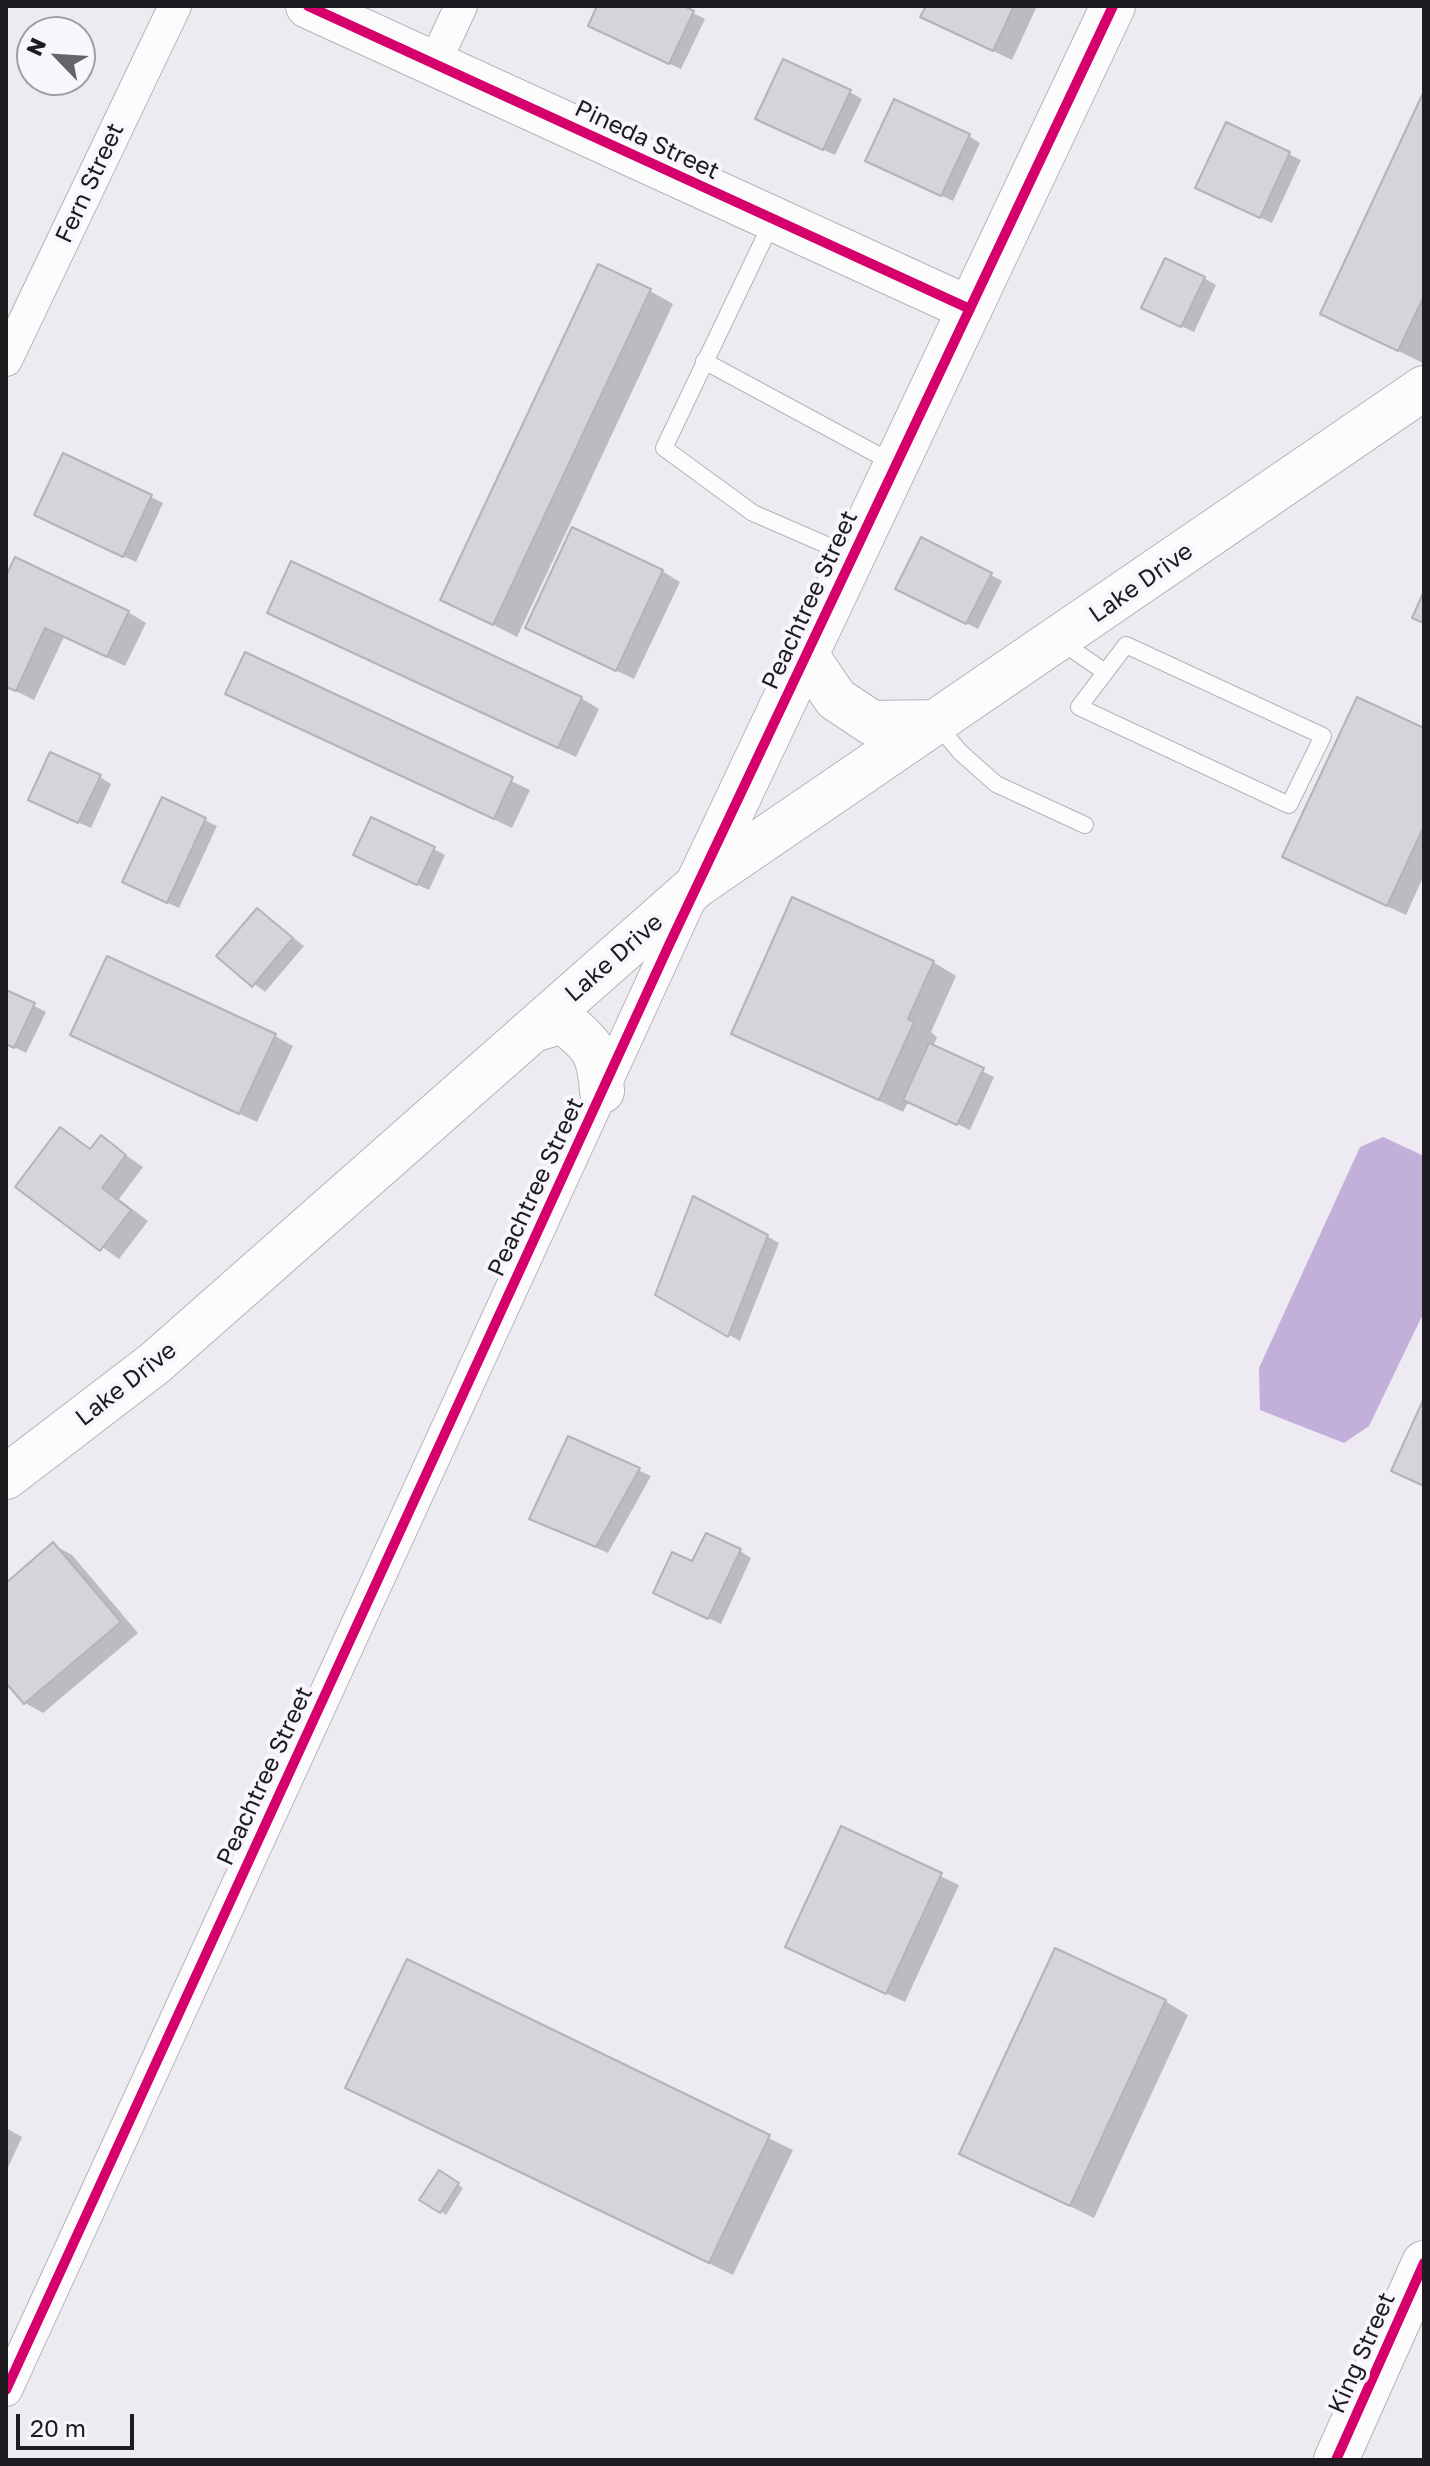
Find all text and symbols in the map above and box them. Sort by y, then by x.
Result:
north arrow [16,16,96,96]
text: N [20,33,51,60]
street label: Pineda Street [570,94,724,186]
street label: Fern Street [50,118,130,248]
street label: Peachtree Street [756,506,864,694]
street label: Lake Drive [1084,537,1198,629]
street label: Lake Drive [559,908,669,1008]
street label: Peachtree Street [482,1093,590,1281]
street label: Lake Drive [70,1336,182,1432]
street label: Peachtree Street [211,1682,319,1870]
street label: King Street [1322,2288,1402,2418]
scale bar [20,2398,138,2448]
text: 20 m [30,2413,86,2442]

